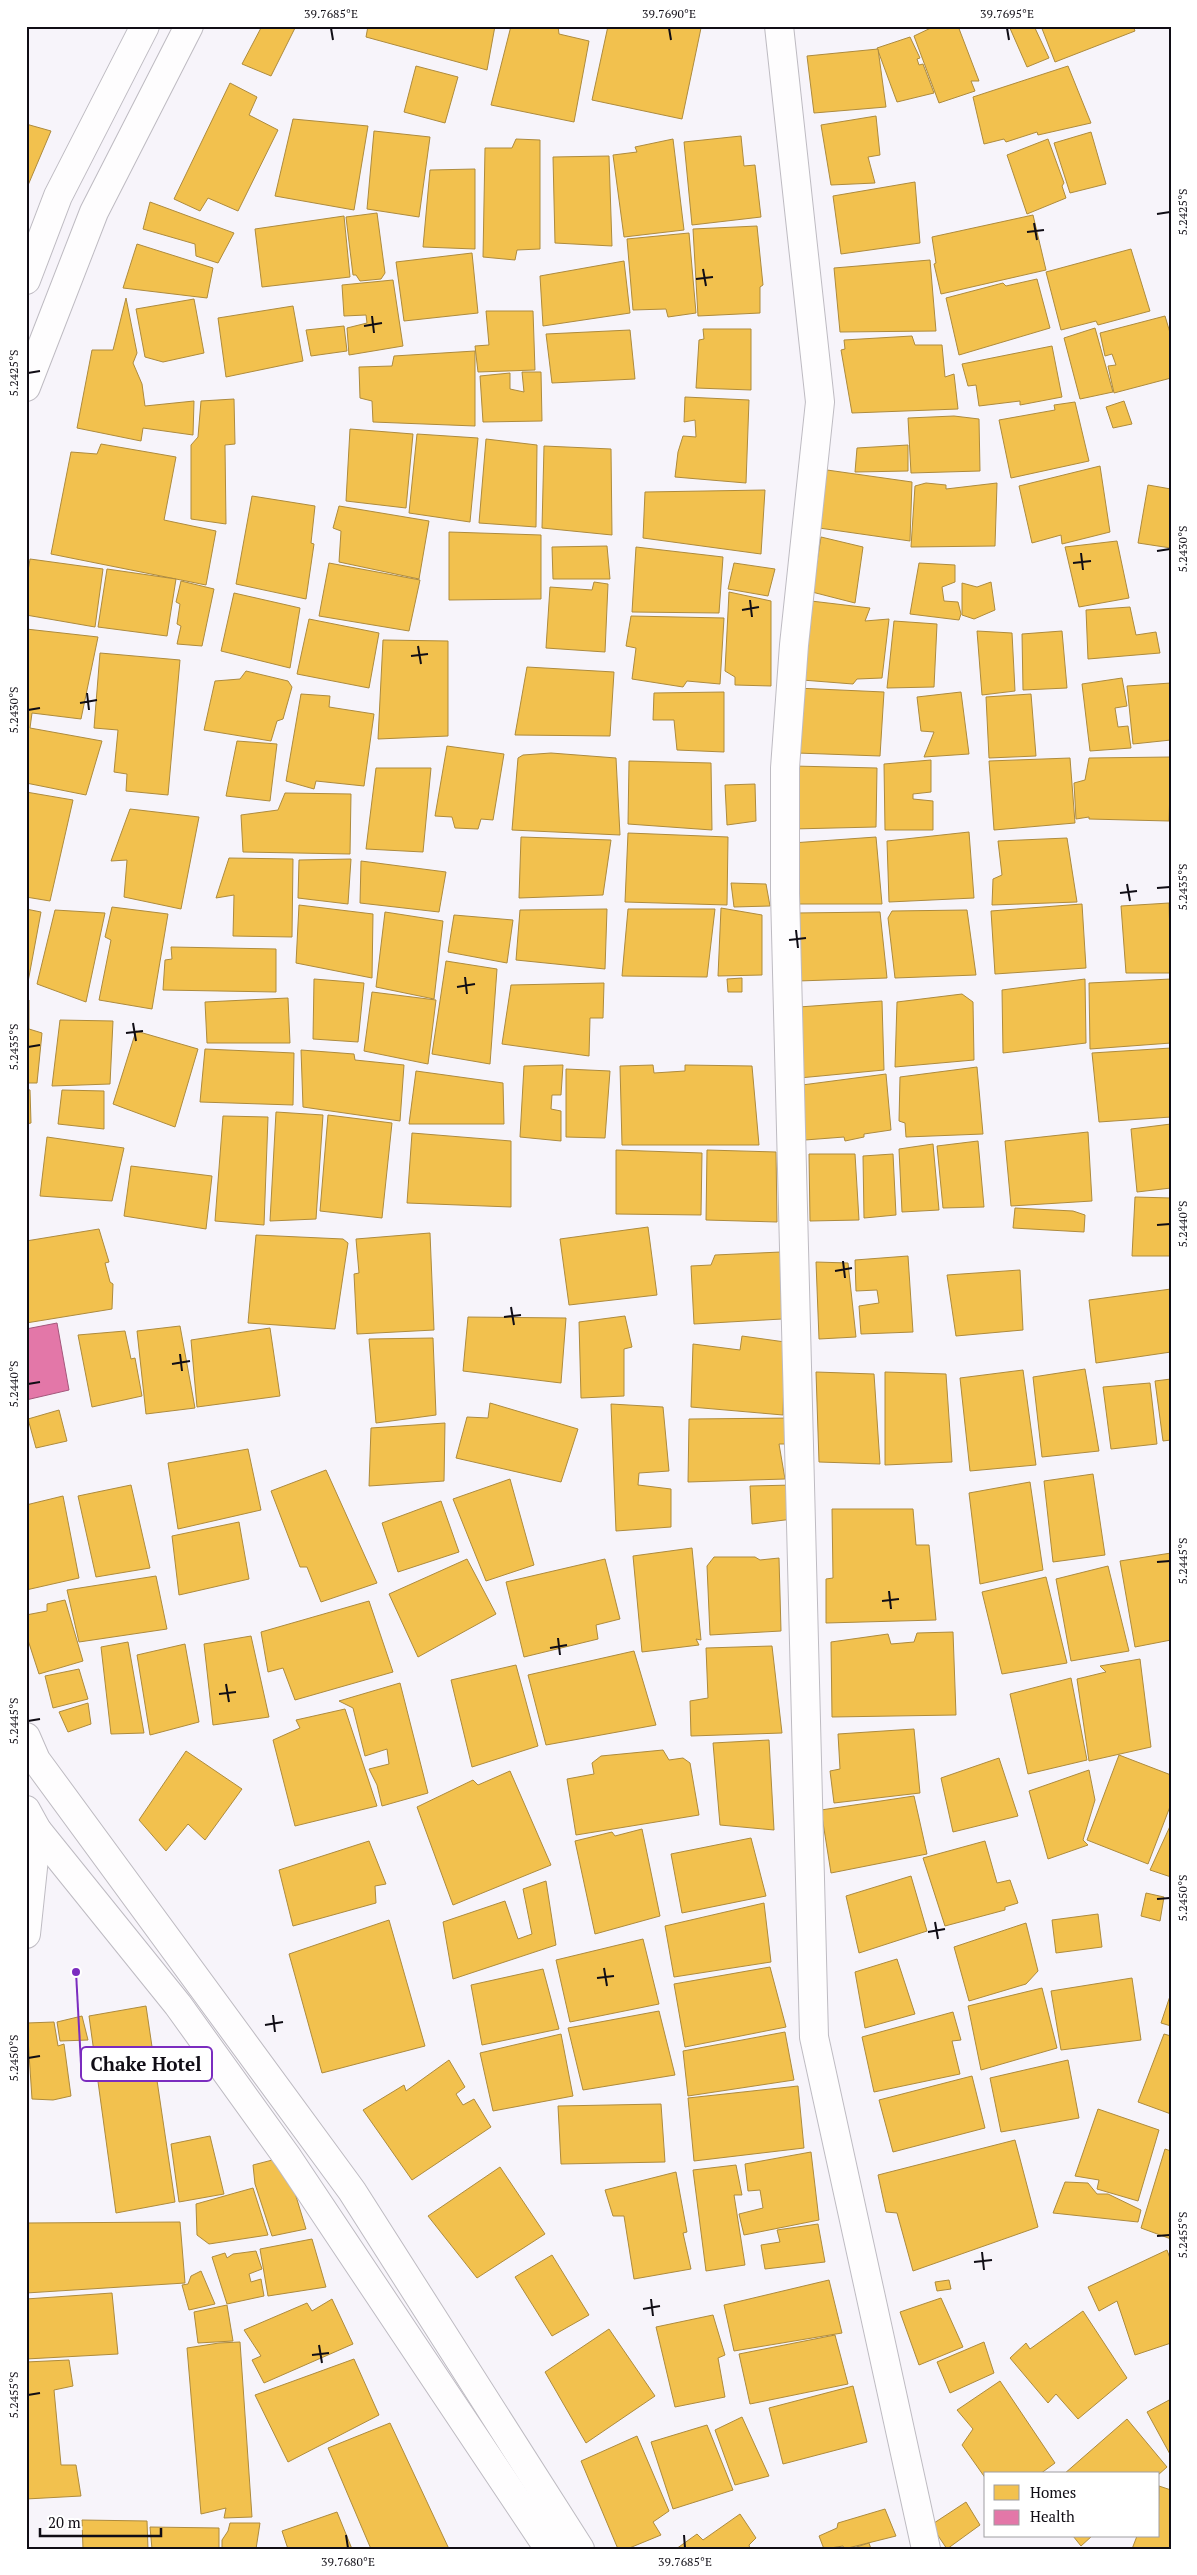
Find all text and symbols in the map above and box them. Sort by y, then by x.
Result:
text: 39.7685°E [304,6,358,21]
text: 39.7690°E [642,6,696,21]
text: 39.7695°E [980,6,1034,21]
text: 5.2425°S [1175,189,1190,235]
text: 5.2425°S [6,350,21,396]
text: 5.2430°S [1175,526,1190,572]
text: 5.2430°S [6,687,21,733]
text: 5.2435°S [1175,864,1190,910]
text: 5.2435°S [6,1024,21,1070]
text: 5.2440°S [1175,1201,1190,1247]
text: 5.2440°S [6,1361,21,1407]
text: 5.2445°S [1175,1538,1190,1584]
text: 5.2445°S [6,1698,21,1744]
text: 5.2450°S [1175,1875,1190,1921]
text: 5.2450°S [6,2035,21,2081]
callout: Chake Hotel [81,2047,212,2081]
text: Chake Hotel [90,2051,202,2076]
text: 5.2455°S [1175,2212,1190,2258]
text: 5.2455°S [6,2372,21,2418]
legend [984,2472,1160,2538]
text: Homes [1030,2482,1076,2502]
scale bar [40,2505,161,2537]
text: Health [1030,2506,1075,2526]
text: 20 m [48,2512,81,2532]
text: 39.7680°E [321,2554,375,2569]
text: 39.7685°E [658,2554,712,2569]

